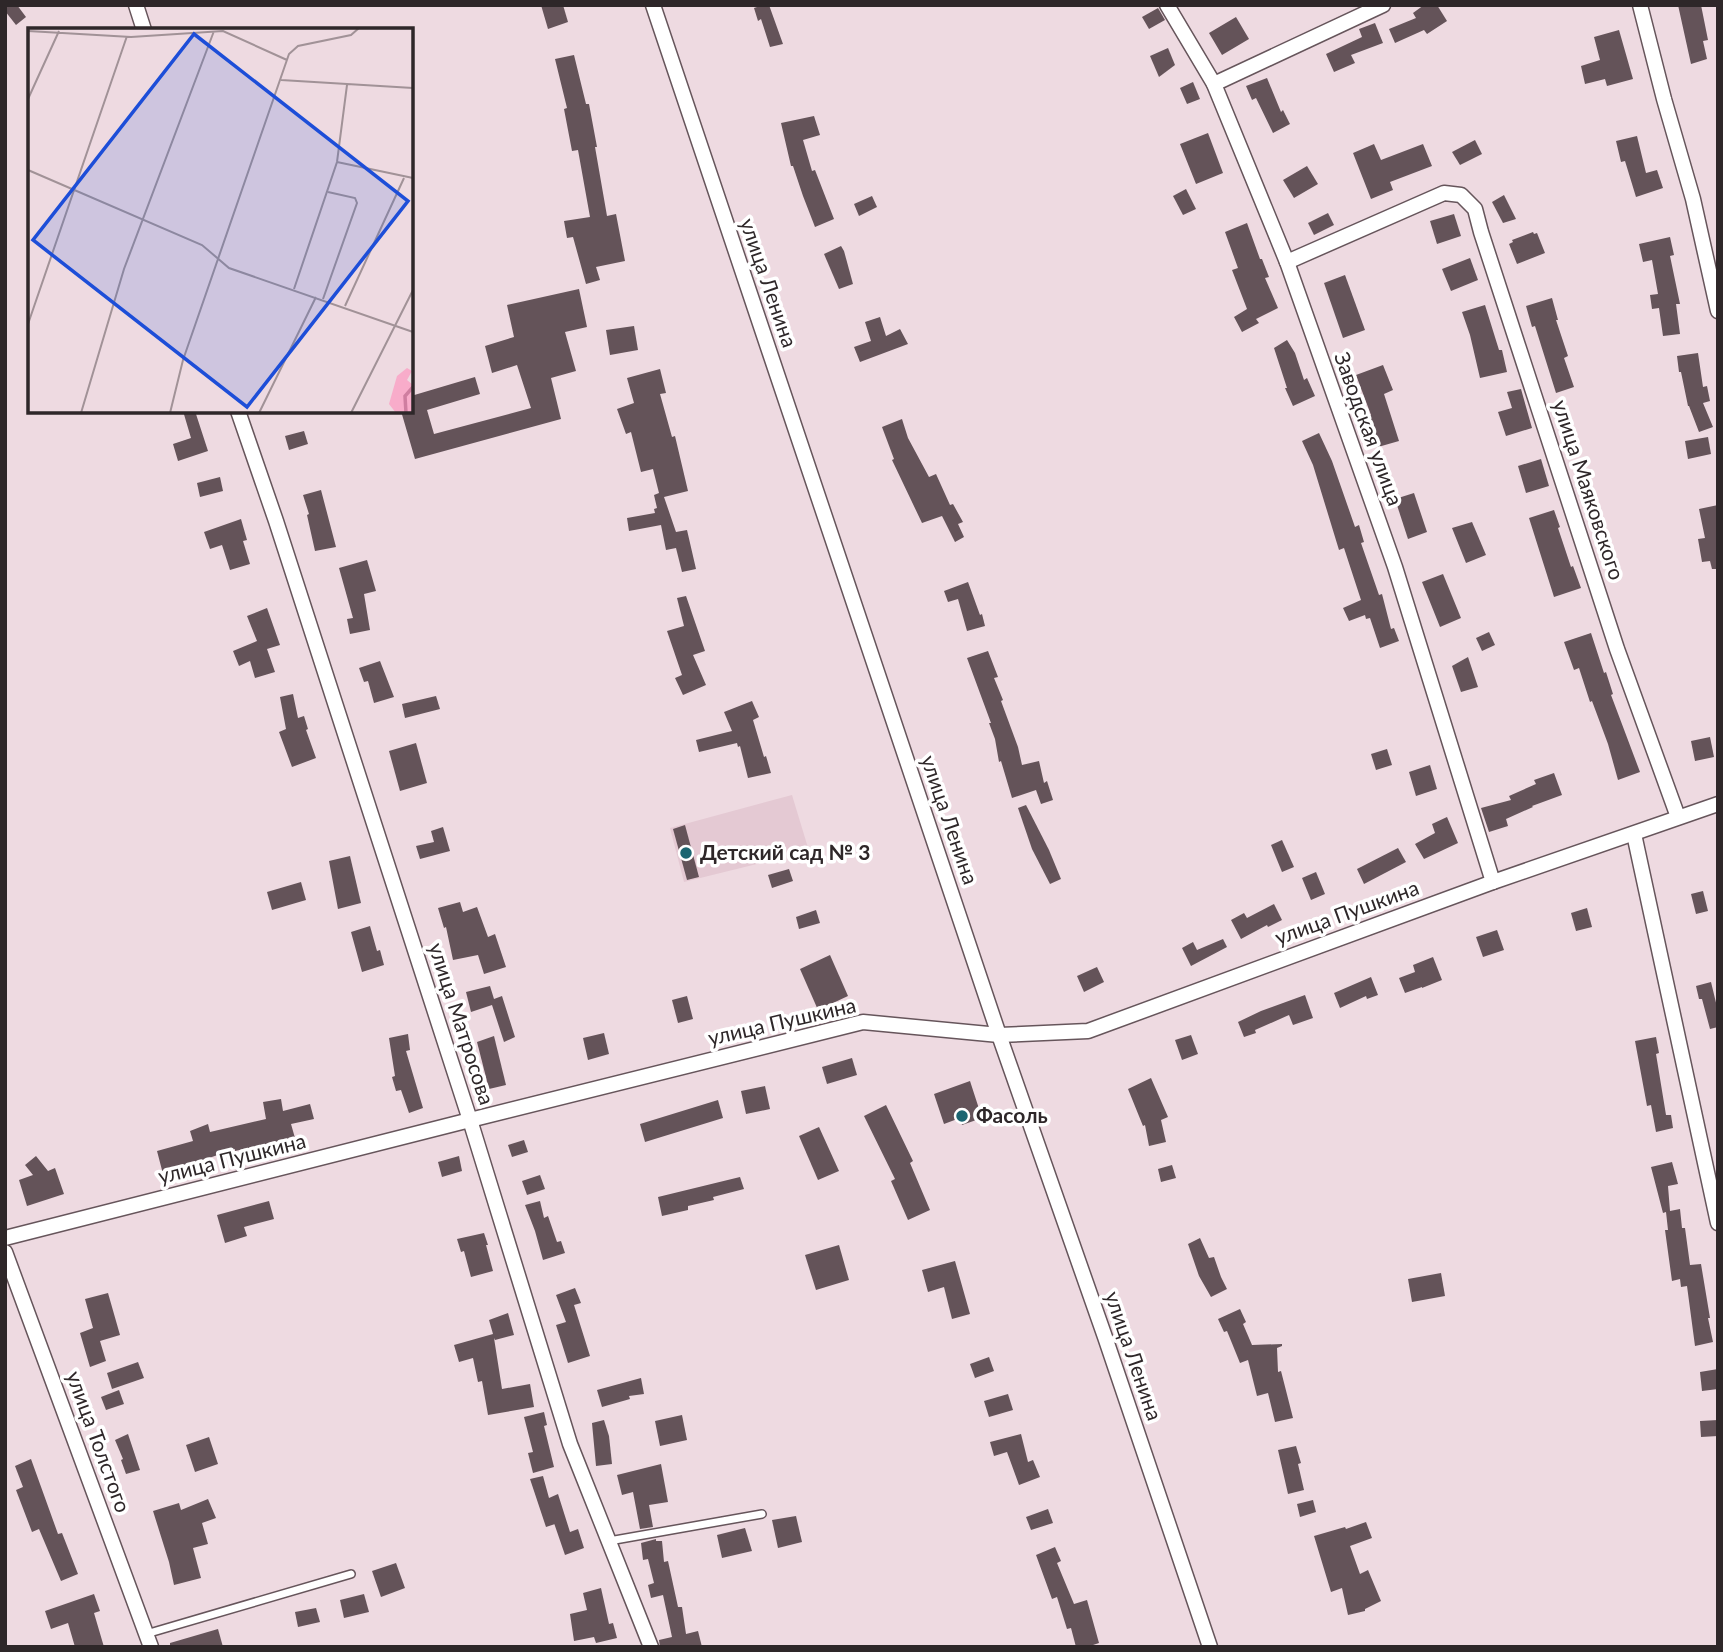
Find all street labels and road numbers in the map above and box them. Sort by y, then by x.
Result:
street label: улица Ленина [736,215,803,350]
street label: Заводская улица [1330,348,1409,509]
street label: улица Маяковского [1548,396,1630,583]
street label: улица Ленина [917,752,984,887]
street label: улица Пушкина [1271,874,1422,949]
street label: улица Матросова [424,939,500,1108]
street label: улица Пушкина [705,991,858,1050]
street label: улица Пушкина [155,1127,308,1188]
street label: улица Ленина [1101,1288,1168,1423]
street label: улица Толстого [62,1367,137,1516]

